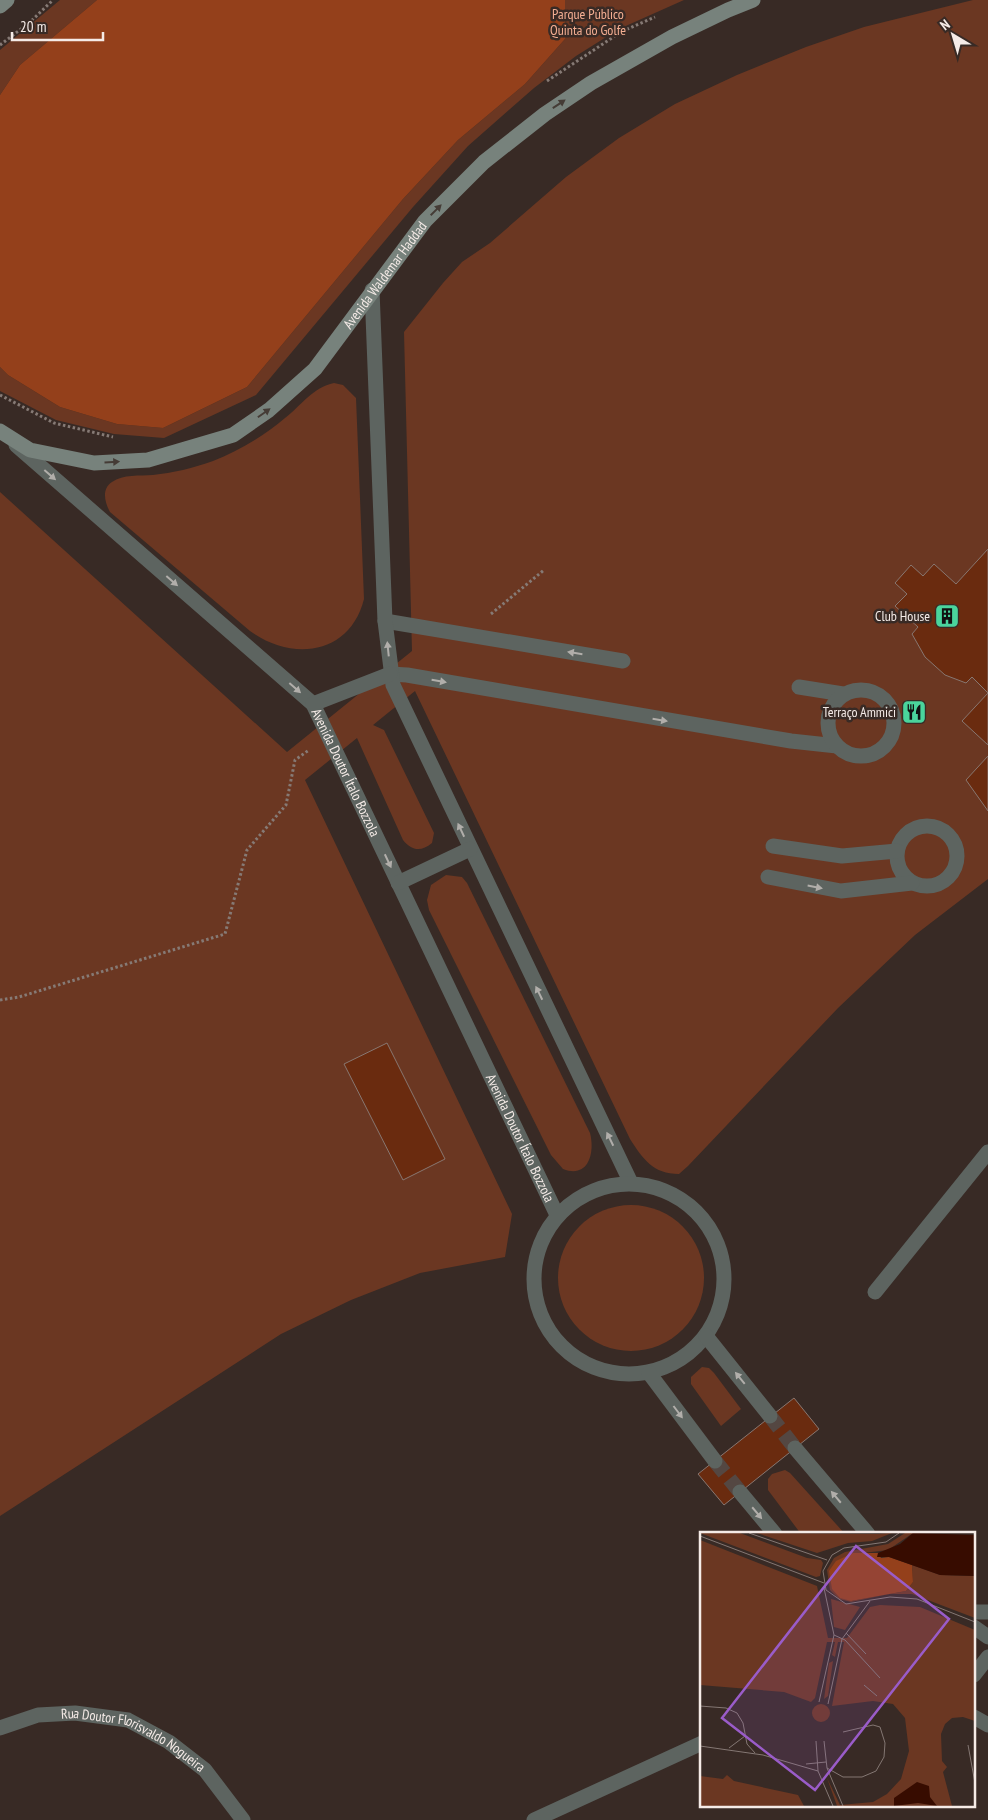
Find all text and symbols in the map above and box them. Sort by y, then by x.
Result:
park label: Parque Público Quinta do Golfe [550,5,626,39]
scale bar [12,10,104,42]
north arrow [928,10,978,60]
text: N [936,15,954,34]
text: 20 m [20,17,46,36]
one-way arrow [552,100,566,109]
one-way arrow [430,204,442,216]
street label: Avenida Waldemar Haddad [339,218,431,332]
one-way arrow [257,408,271,418]
one-way arrow [104,458,120,466]
one-way arrow [43,469,56,480]
one-way arrow [166,576,179,587]
building icon: Club House [934,603,960,629]
place label: Club House [875,607,930,625]
one-way arrow [384,640,392,656]
one-way arrow [566,648,582,656]
one-way arrow [431,677,447,685]
one-way arrow [288,682,300,694]
restaurant icon: Terraço Ammici [901,699,927,725]
place label: Terraço Ammici [823,703,896,721]
street label: Avenida Doutor Ítalo Bozzola [307,706,384,839]
one-way arrow [652,716,668,724]
one-way arrow [457,823,465,837]
one-way arrow [384,853,392,868]
one-way arrow [808,884,824,892]
one-way arrow [535,985,543,1000]
street label: Avenida Doutor Ítalo Bozzola [482,1071,558,1205]
one-way arrow [605,1132,613,1146]
one-way arrow [735,1372,746,1385]
one-way arrow [673,1405,684,1418]
one-way arrow [831,1491,842,1503]
one-way arrow [752,1506,763,1519]
inset map [700,1532,976,1808]
street label: Rua Doutor Florisvaldo Nogueira [60,1704,209,1776]

